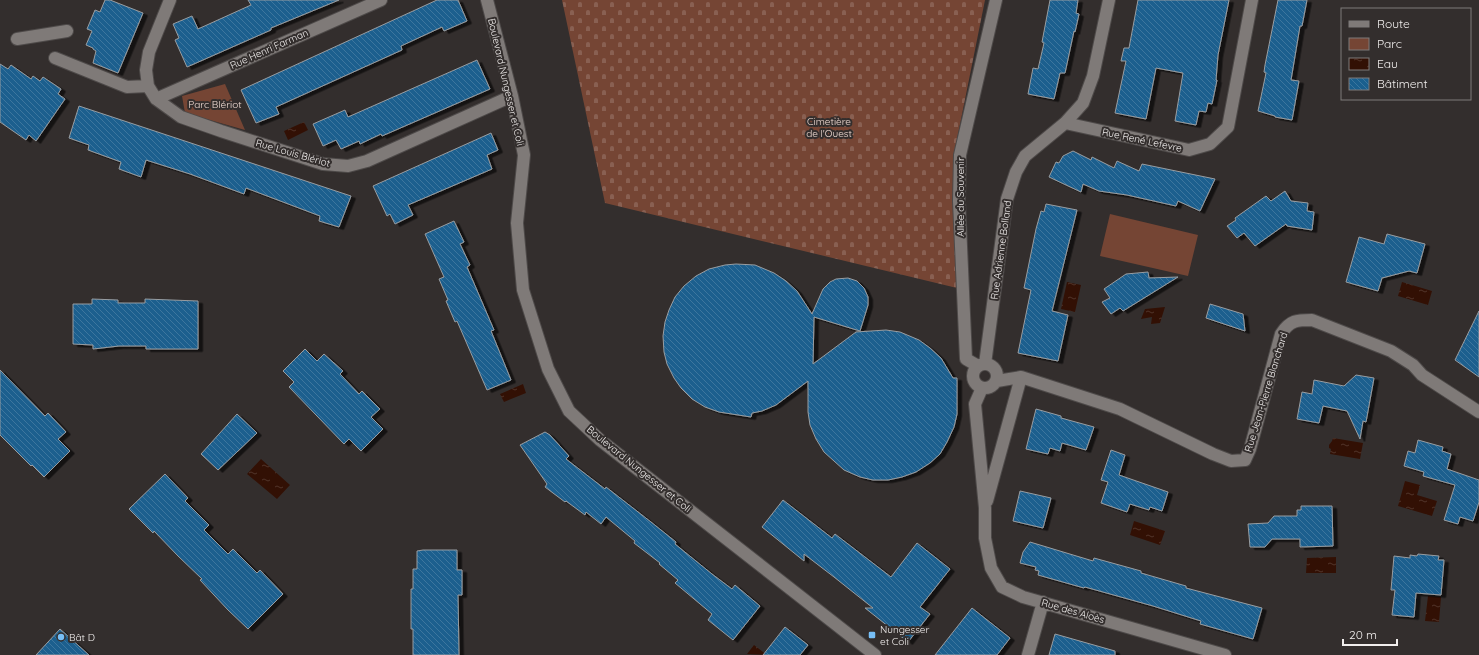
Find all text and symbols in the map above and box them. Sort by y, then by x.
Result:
legend [1341,8,1471,100]
text: Route [1377,16,1410,31]
street label: Boulevard Nungesser et Coli [485,17,527,147]
street label: Rue Henri Farman [228,26,310,72]
text: Parc [1377,36,1402,51]
text: Eau [1377,56,1398,71]
text: Bâtiment [1377,76,1427,91]
park label: Parc Blériot [188,98,242,111]
park label: Cimetière de l'Ouest [806,115,852,140]
street label: Rue René Lefevre [1101,125,1184,155]
street label: Rue Louis Blériot [254,136,332,170]
street label: Allée du Souvenir [954,157,967,237]
street label: Rue Adrienne Bolland [988,200,1014,300]
street label: Rue Jean-Pierre Blanchard [1242,330,1290,454]
street label: Boulevard Nungesser et Coli [584,423,694,515]
street label: Rue des Aloès [1040,596,1106,626]
scale bar [1343,621,1397,647]
place label: Nungesser et Coli [880,623,929,648]
text: 20 m [1349,627,1377,642]
marker: Nungesser et Coli [867,630,877,640]
place label: Bât D [69,631,95,644]
marker: Bât D [56,632,66,642]

